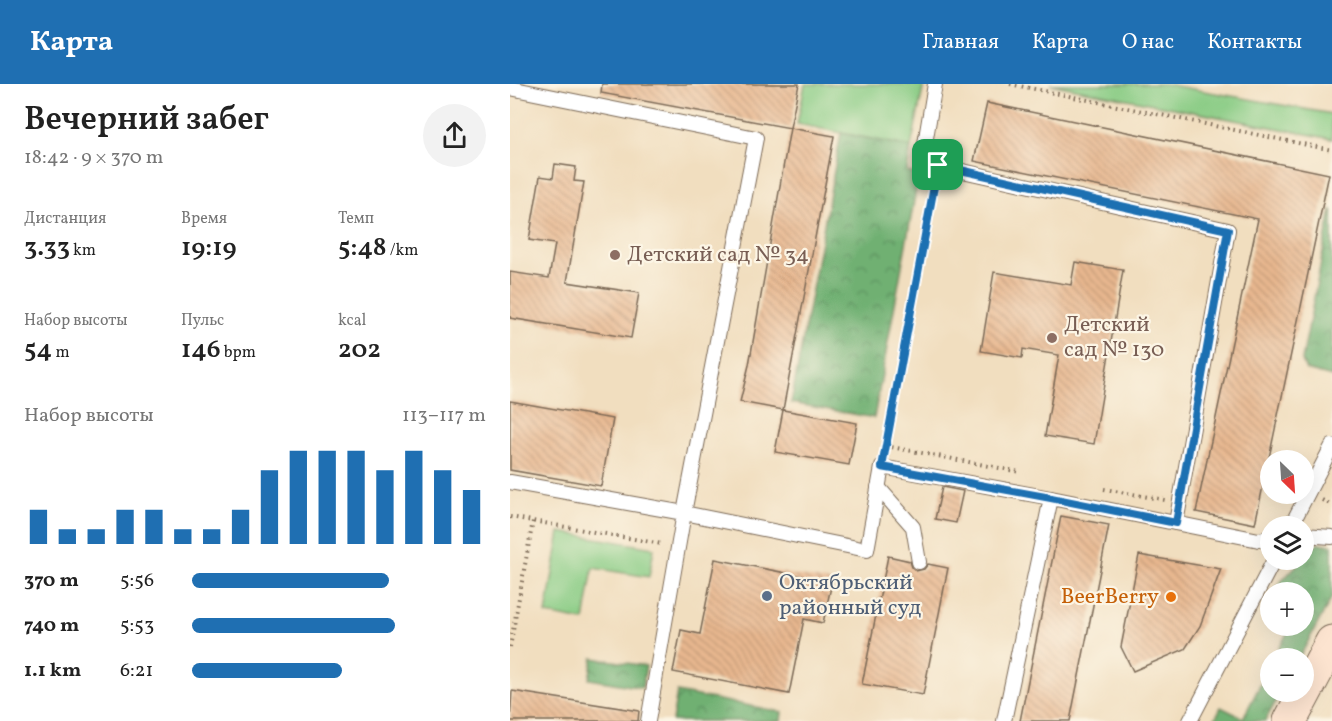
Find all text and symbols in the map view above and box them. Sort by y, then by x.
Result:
text: Карта [30,23,113,62]
text: Главная [922,28,999,57]
text: Карта [1032,28,1089,57]
text: О нас [1122,28,1174,57]
text: Контакты [1207,28,1302,57]
text: Вечерний забег [24,98,269,144]
button: share [423,104,486,167]
pin [912,139,963,190]
text: 18:42 · 9 × 370 m [24,144,164,172]
icon: arrive [921,148,954,181]
text: Дистанция [24,208,106,230]
text: Время [181,208,227,230]
text: Темп [338,208,374,230]
text: 3.33 [24,230,70,266]
text: 19:19 [181,230,237,266]
text: 5:48 [338,230,387,266]
text: km [70,240,96,262]
text: /km [387,240,418,262]
place label: Детский сад № 34 [627,240,809,271]
marker: Детский сад № 34 [608,248,622,262]
text: Набор высоты [24,310,128,332]
text: Пульс [181,310,224,332]
text: kcal [338,310,366,332]
place label: Детский сад № 130 [1064,310,1164,366]
marker: Детский сад № 130 [1045,331,1059,345]
text: 54 [24,332,52,368]
text: 146 [181,332,221,368]
text: 202 [338,332,381,368]
text: m [52,342,70,364]
text: bpm [221,342,256,364]
text: Набор высоты [24,402,154,430]
text: 113–117 m [402,402,486,430]
north arrow [1260,450,1314,504]
map controls [1260,450,1314,702]
button: layers [1260,516,1314,570]
text: 370 m [24,567,79,595]
text: 5:56 [120,567,154,595]
place label: Октябрьский районный суд [779,568,922,624]
place label: BeerBerry [1061,582,1159,613]
button: + [1260,582,1314,636]
marker: Октябрьский районный суд [760,589,774,603]
marker: BeerBerry [1164,590,1178,604]
text: 740 m [24,612,79,640]
text: 5:53 [120,612,154,640]
button: − [1260,648,1314,702]
text: 1.1 km [24,657,81,685]
text: 6:21 [120,657,153,685]

